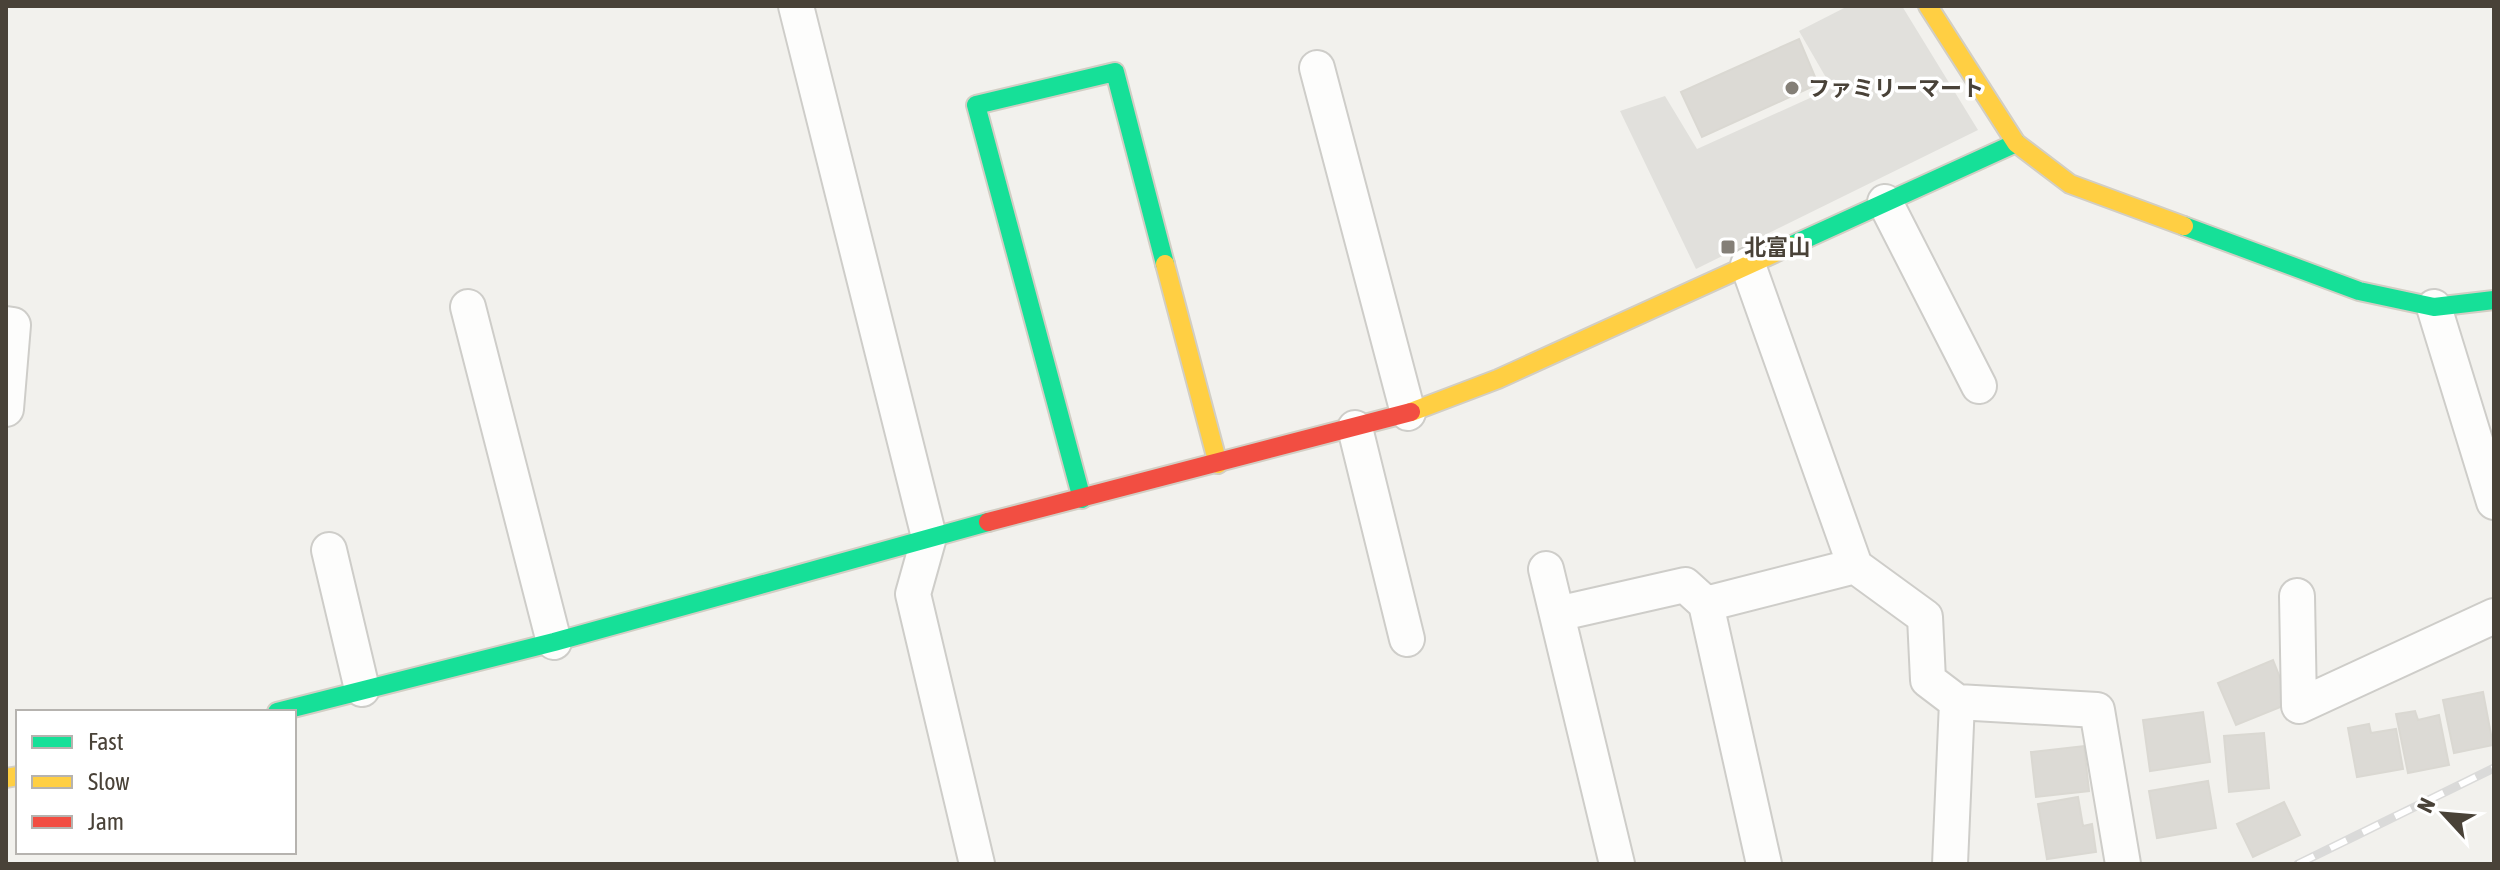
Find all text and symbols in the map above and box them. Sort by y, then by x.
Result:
place label: ファミリーマート [1808,75,1984,101]
marker: ファミリーマート [1783,79,1801,97]
place label: 北富山 [1744,234,1810,260]
marker: 北富山 [1719,238,1737,256]
legend [16,710,296,854]
text: Fast [88,728,124,755]
text: Slow [88,768,130,795]
north arrow [2404,774,2484,854]
text: N [2411,794,2441,817]
text: Jam [88,808,124,835]

